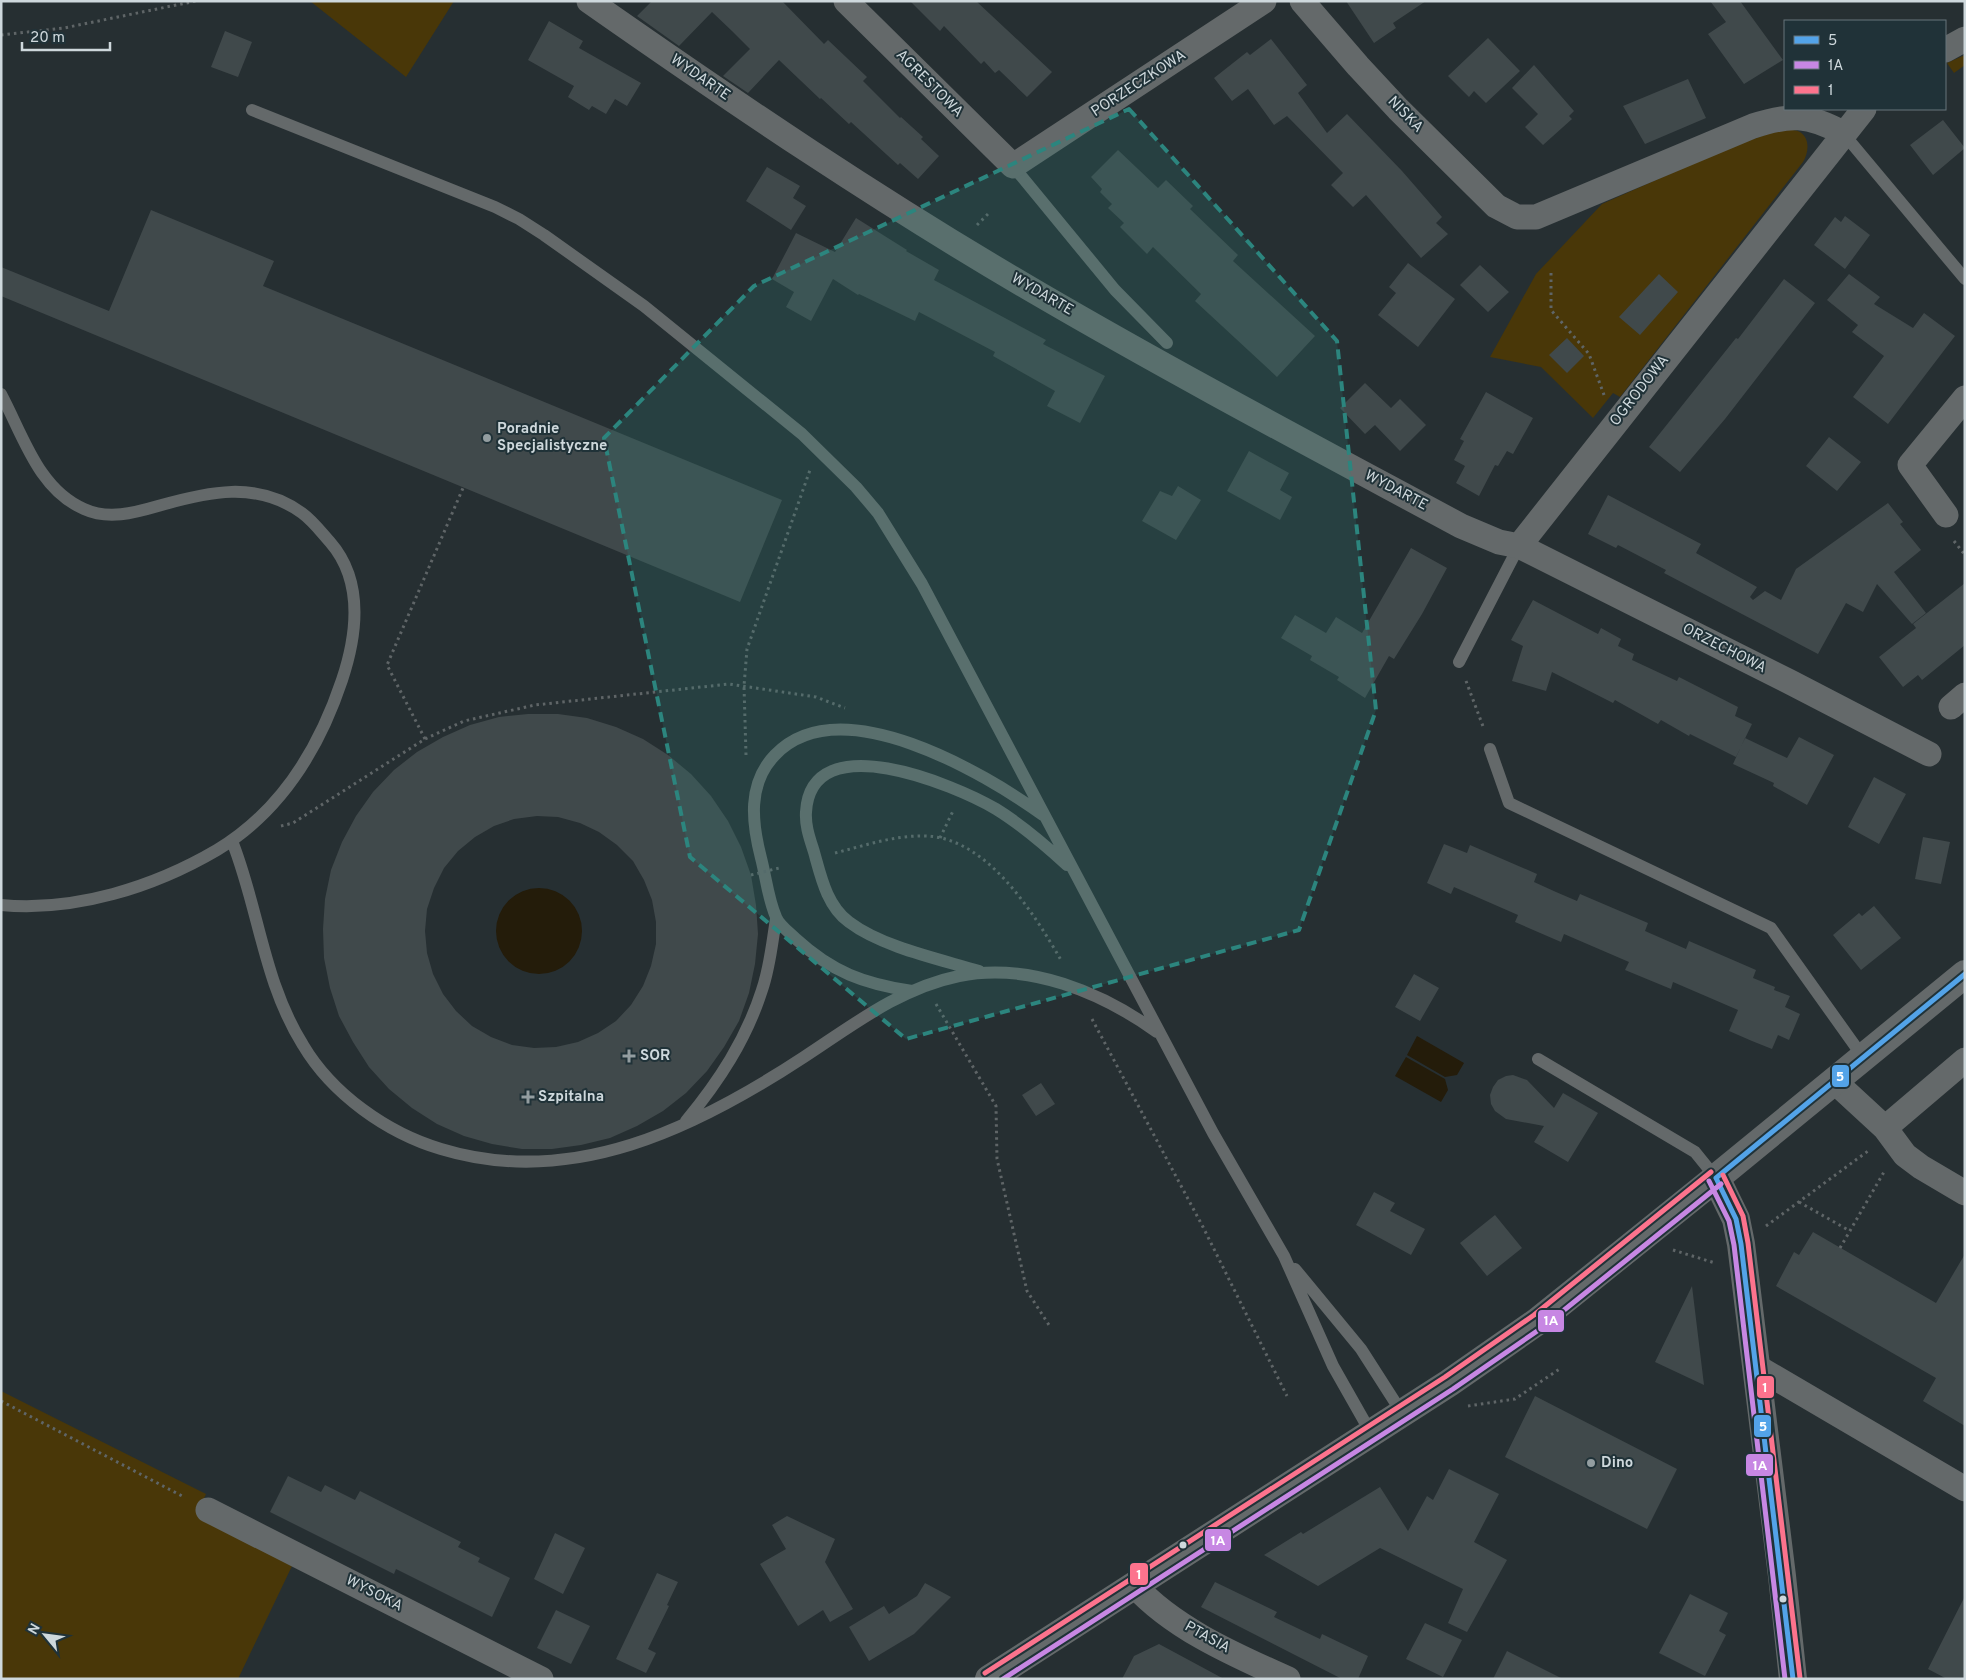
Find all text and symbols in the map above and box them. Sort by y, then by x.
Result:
scale bar [22,20,110,52]
legend [1784,20,1946,110]
text: 20 m [30,29,65,48]
text: 5 [1828,32,1837,51]
street label: AGRESTOWA [891,46,967,122]
street label: PORZECZKOWA [1088,46,1190,122]
street label: WYDARTE [666,51,734,105]
text: 1A [1828,57,1843,76]
text: 1 [1828,82,1834,101]
street label: NISKA [1383,93,1427,137]
street label: WYDARTE [1007,270,1077,320]
street label: OGRODOWA [1606,352,1674,430]
place label: Poradnie Specjalistyczne [497,420,607,456]
marker: Poradnie Specjalistyczne [481,432,493,444]
street label: WYDARTE [1361,466,1431,516]
street label: ORZECHOWA [1679,620,1769,678]
place label: SOR [640,1047,670,1066]
marker: SOR [622,1049,636,1063]
line badge: 5 [1831,1064,1850,1088]
text: 5 [1836,1069,1844,1086]
place label: Szpitalna [538,1088,604,1107]
marker: Szpitalna [522,1091,534,1103]
line badge: 1A [1537,1309,1565,1333]
text: 1A [1543,1313,1559,1330]
line badge: 1 [1756,1375,1775,1399]
text: 1 [1762,1380,1768,1397]
line badge: 5 [1753,1414,1772,1438]
text: 5 [1759,1419,1767,1436]
line badge: 1A [1745,1453,1774,1477]
place label: Dino [1601,1454,1633,1473]
marker: Dino [1585,1457,1597,1469]
text: 1A [1752,1458,1768,1475]
line badge: 1A [1204,1528,1232,1552]
text: 1A [1210,1533,1226,1550]
unlabelled marker [1178,1540,1188,1550]
line badge: 1 [1129,1562,1149,1586]
text: 1 [1136,1567,1142,1584]
street label: WYSOKA [342,1572,406,1616]
unlabelled marker [1778,1594,1788,1604]
north arrow [20,1610,70,1660]
street label: PTASIA [1181,1618,1233,1658]
text: N [25,1621,45,1638]

